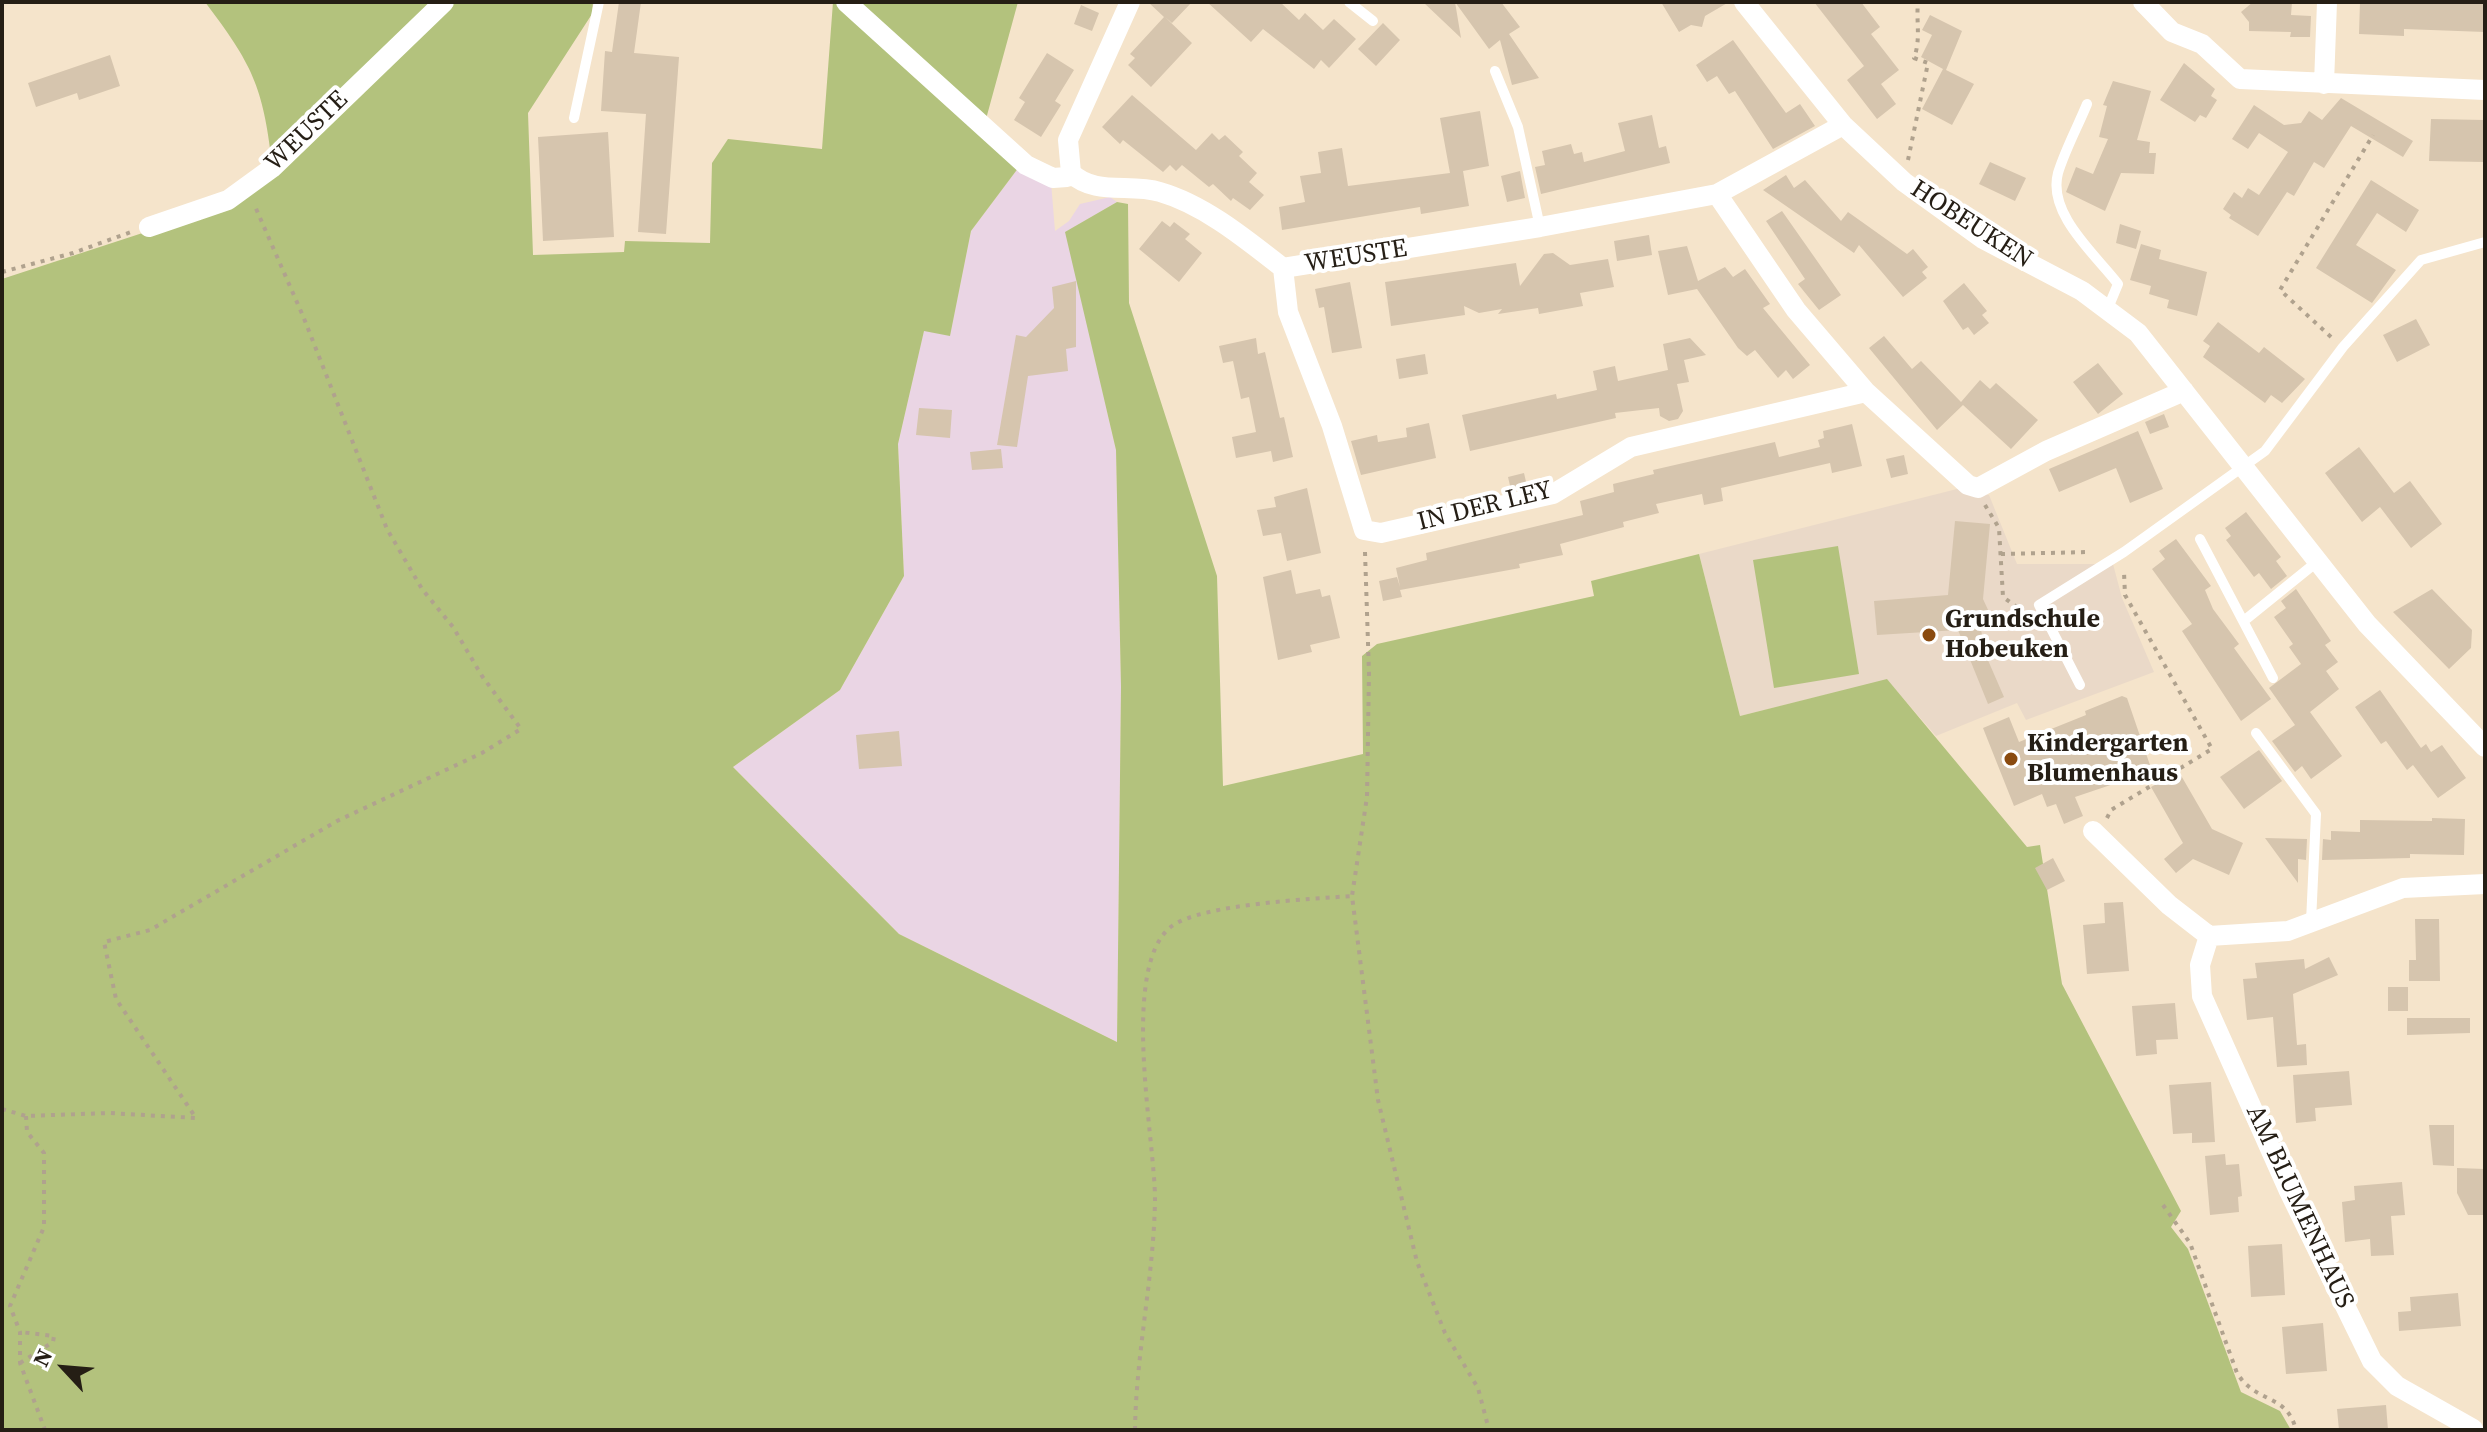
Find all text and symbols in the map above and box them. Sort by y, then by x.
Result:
street label: WEUSTE [259,85,355,179]
street label: HOBEUKEN [1904,174,2038,276]
street label: WEUSTE [1303,234,1409,280]
street label: IN DER LEY [1414,475,1556,539]
place label: Grundschule Hobeuken [1945,604,2100,666]
marker: Grundschule Hobeuken [1920,626,1938,644]
place label: Kindergarten Blumenhaus [2027,728,2188,790]
marker: Kindergarten Blumenhaus [2002,750,2020,768]
street label: AM BLUMENHAUS [2238,1100,2360,1314]
north arrow [24,1328,104,1408]
text: N [25,1344,59,1371]

